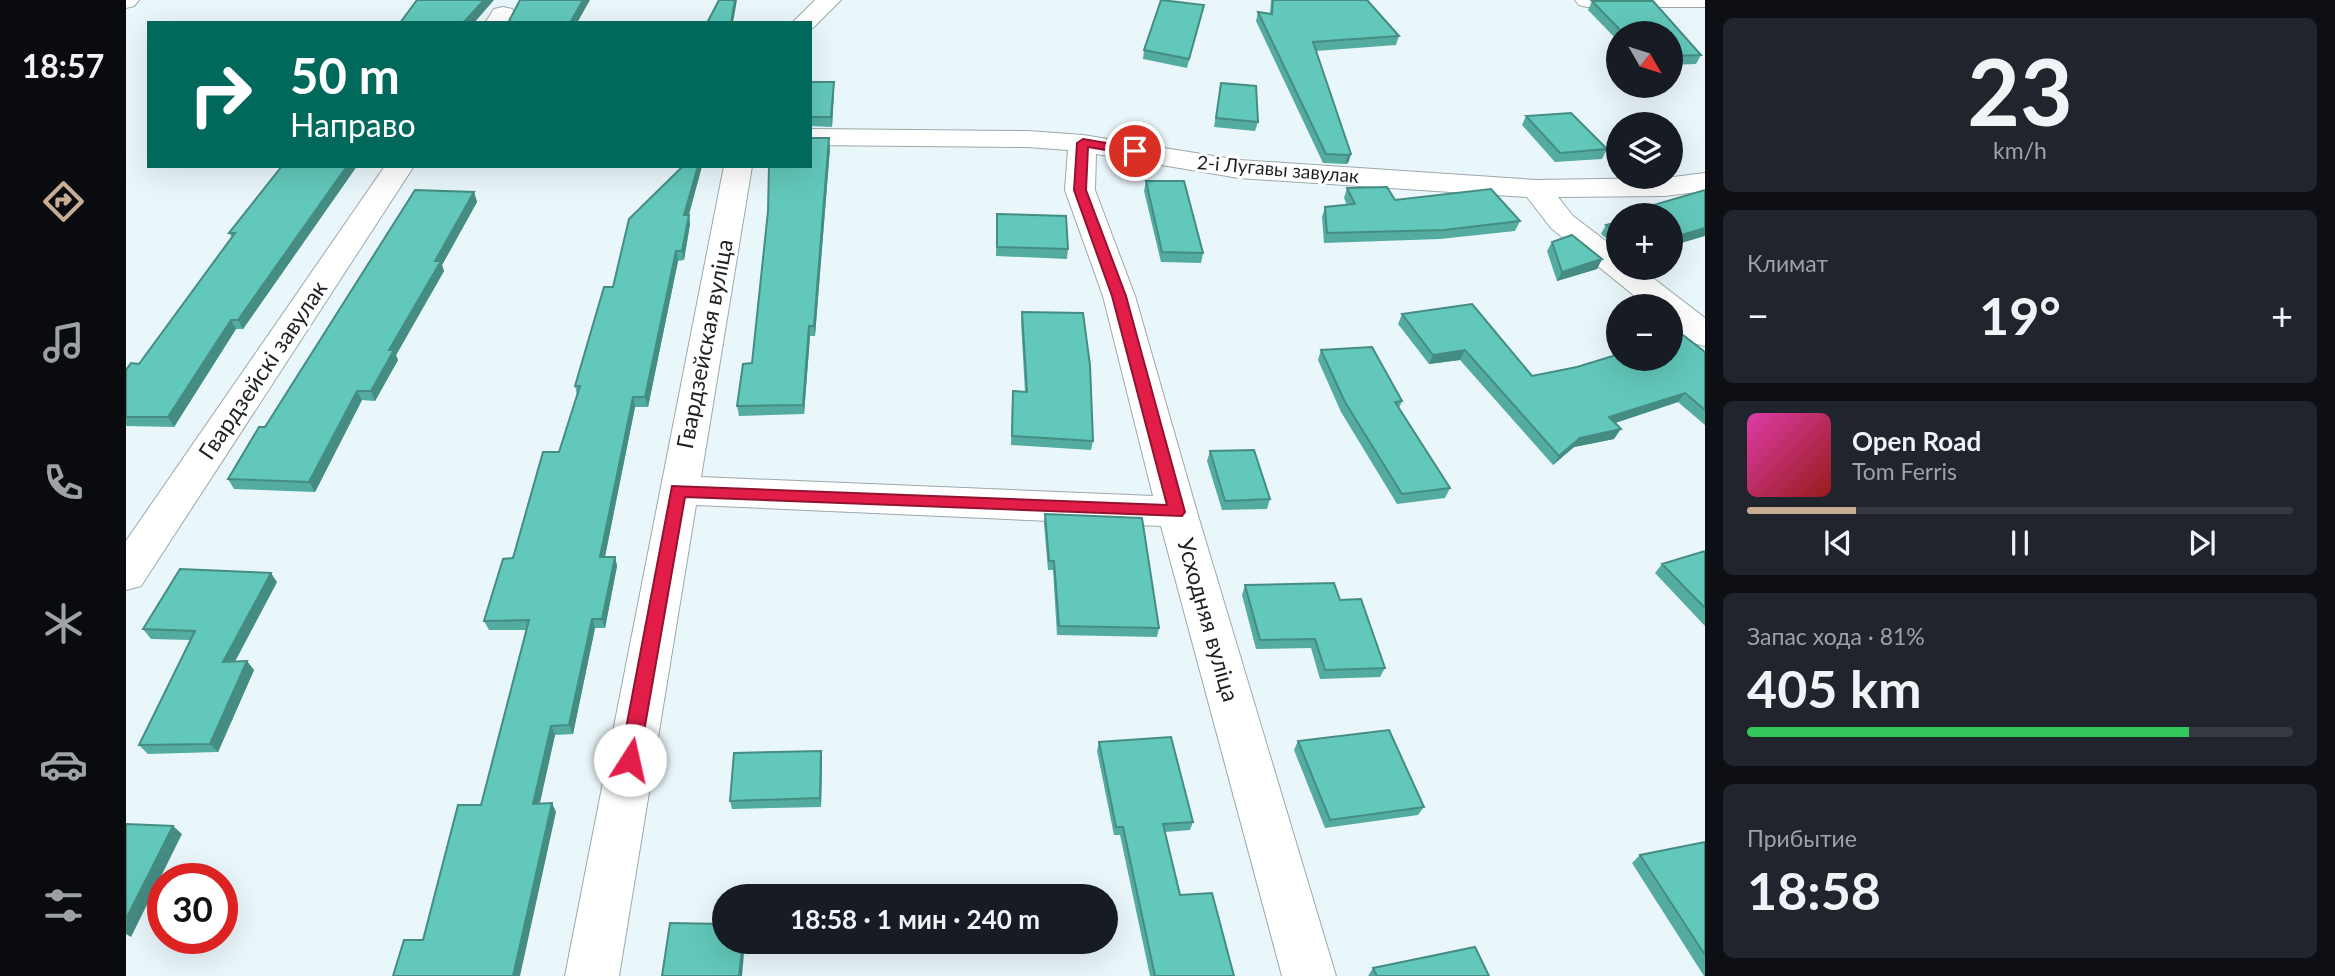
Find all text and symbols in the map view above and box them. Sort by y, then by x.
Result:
north arrow [1606,21,1684,98]
map controls [1606,21,1683,371]
text: 23 [1967,36,2073,145]
text: 18:57 [22,46,104,85]
text: 50 m [290,46,400,104]
icon: right [175,49,266,140]
text: Направо [290,105,416,144]
button: layers [1606,112,1683,189]
pin [1105,121,1165,181]
icon: arrive [1116,132,1154,170]
text: km/h [1993,136,2047,164]
street label: 2-і Лугавы завулак [1196,150,1360,187]
icon: directions [39,177,88,226]
button: + [1606,203,1683,280]
street label: Гвардзейская вуліца [670,237,738,451]
text: Климат [1747,249,1828,277]
street label: Гвардзейскі завулак [192,275,332,464]
text: 19° [1979,284,2061,346]
text: − [1747,292,1769,338]
text: + [2271,292,2293,338]
button: − [1606,294,1683,371]
icon: music [39,318,88,367]
text: Open Road [1852,425,1981,457]
text: Tom Ferris [1852,457,1957,485]
icon: phone [39,458,88,507]
icon: previous [1819,524,1857,562]
icon: pause [2001,524,2039,562]
icon: next [2183,524,2221,562]
street label: Усходняя вуліца [1172,535,1246,705]
icon: climate [39,599,88,648]
text: Запас хода · 81% [1747,622,1925,650]
text: 405 km [1747,657,1921,719]
position arrow [593,723,667,797]
icon: car [39,740,88,789]
text: Прибытие [1747,824,1857,852]
text: 18:58 [1747,859,1881,921]
speed limit sign: 30 [147,863,238,954]
icon: filters [39,881,88,930]
text: 18:58 · 1 мин · 240 m [790,903,1040,935]

